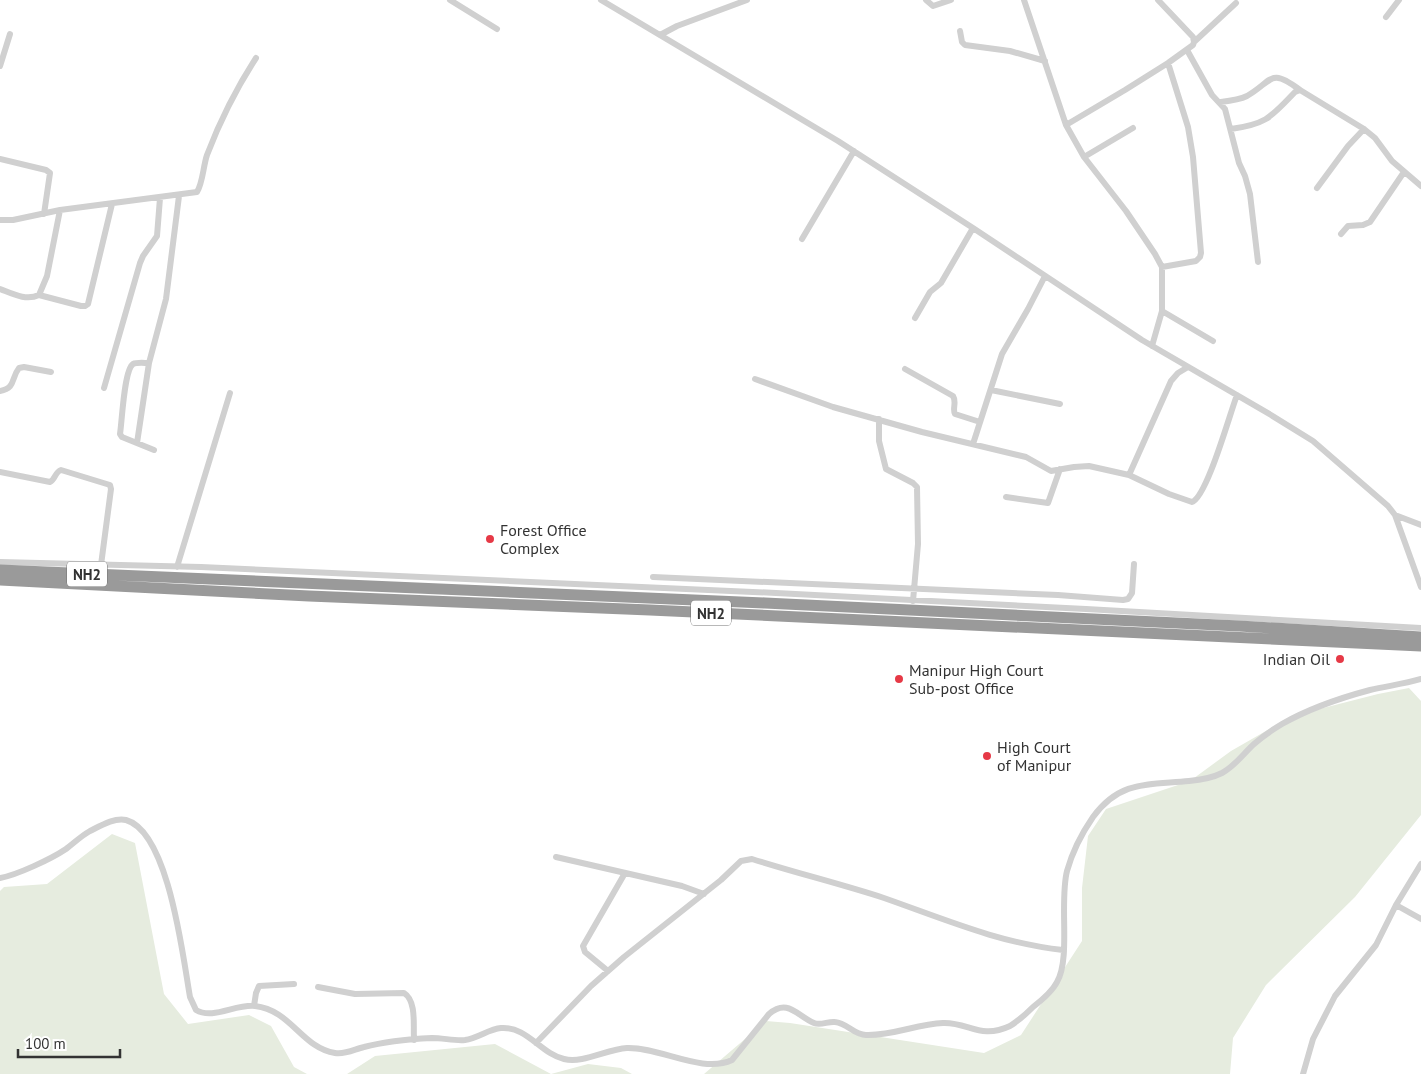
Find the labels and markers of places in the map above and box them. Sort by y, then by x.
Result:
place label: Forest Office Complex [500,520,587,558]
marker: Forest Office Complex [484,533,496,545]
place label: Indian Oil [1263,649,1330,669]
marker: Indian Oil [1334,653,1346,665]
place label: Manipur High Court Sub-post Office [909,660,1044,698]
marker: Manipur High Court Sub-post Office [893,673,905,685]
place label: High Court of Manipur [997,737,1072,775]
marker: High Court of Manipur [981,750,993,762]

